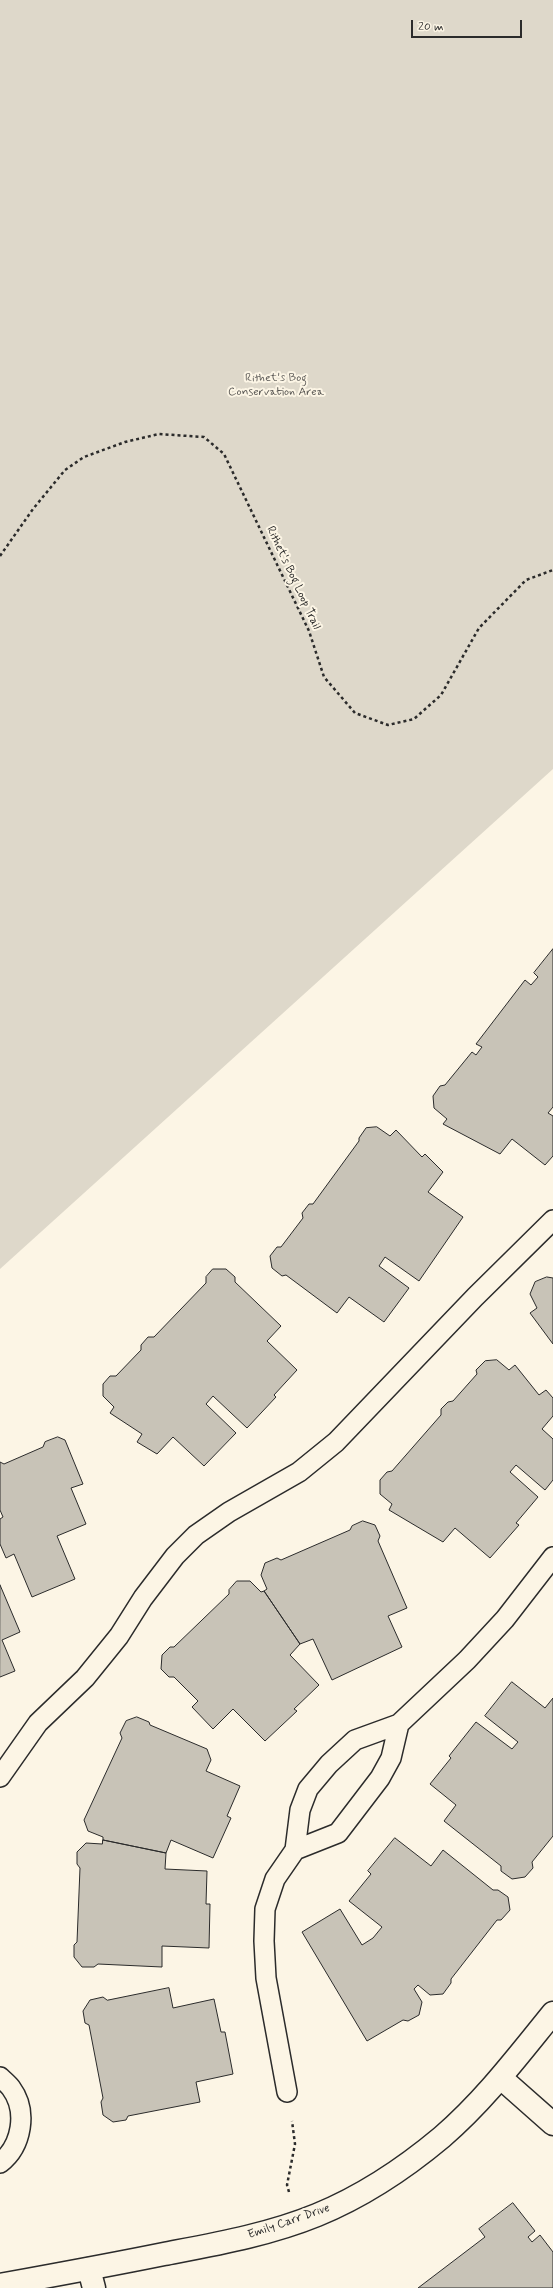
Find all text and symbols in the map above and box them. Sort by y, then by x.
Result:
scale bar [413,12,524,38]
text: 20 m [418,19,444,35]
park label: Rithet's Bog Conservation Area [228,371,324,399]
street label: Rithet's Bog Loop Trail [263,524,323,632]
street label: Emily Carr Drive [246,2201,332,2243]

